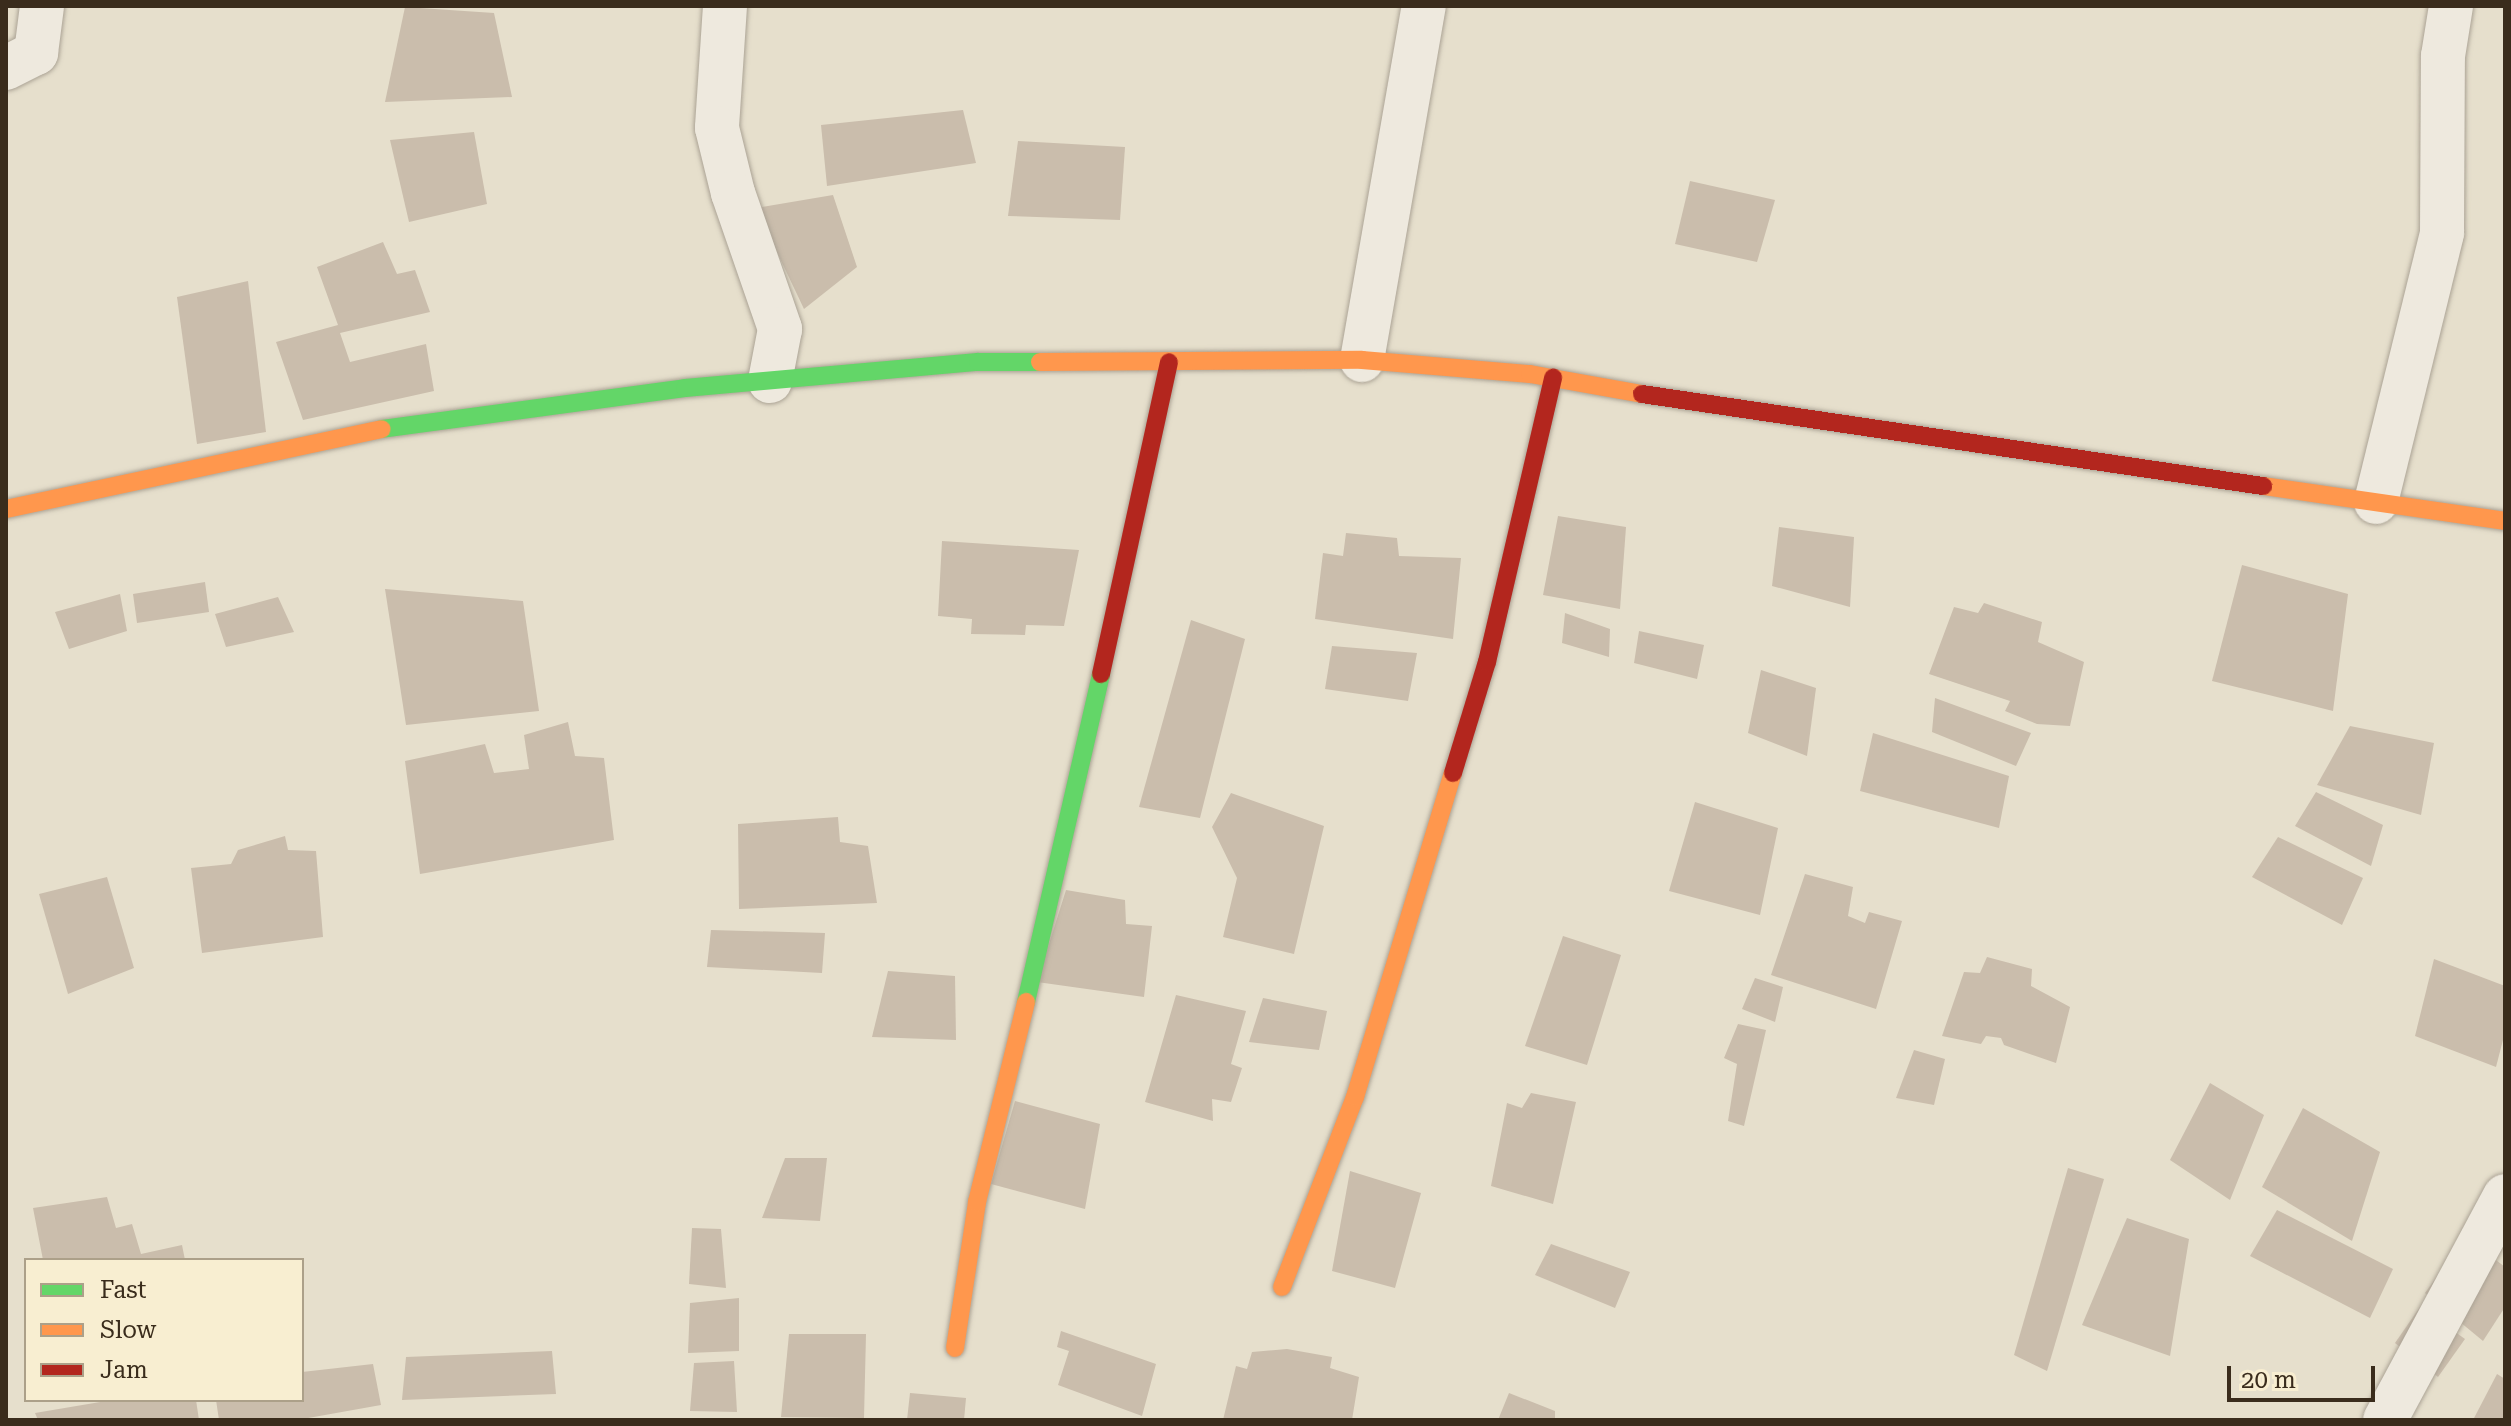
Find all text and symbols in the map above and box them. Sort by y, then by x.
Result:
legend [24,1258,304,1402]
text: Fast [100,1276,147,1304]
text: Slow [100,1316,156,1344]
scale bar [2231,1350,2379,1400]
text: Jam [100,1356,148,1384]
text: 20 m [2241,1366,2296,1394]

